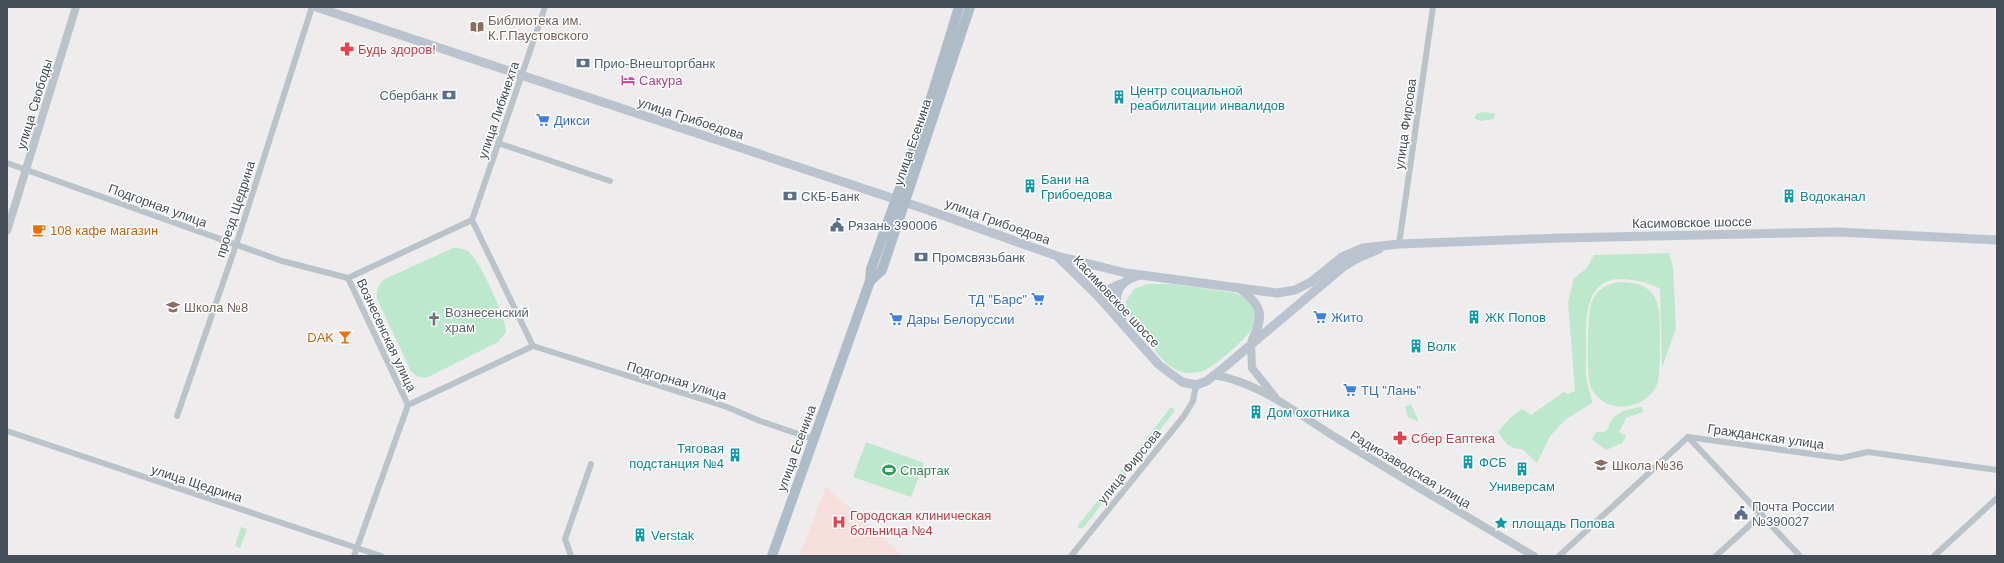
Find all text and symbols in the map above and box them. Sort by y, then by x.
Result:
place label: Библиотека им. К.Г.Паустовского [488,13,589,43]
library icon: Библиотека им. К.Г.Паустовского [469,19,485,35]
pharmacy icon: Будь здоров! [339,41,355,57]
place label: Будь здоров! [358,42,436,57]
bank icon: Прио-Внешторгбанк [575,55,591,71]
place label: Прио-Внешторгбанк [594,56,715,71]
street label: улица Свободы [14,57,55,151]
street label: улица Либкнехта [475,59,522,161]
hotel icon: Сакура [620,72,636,88]
place label: Сакура [639,73,683,88]
street label: улица Фирсова [1392,77,1419,170]
place label: Центр социальной реабилитации инвалидов [1130,83,1285,113]
bank icon: Сбербанк [441,87,457,103]
place label: Сбербанк [380,88,438,103]
building icon: Центр социальной реабилитации инвалидов [1111,89,1127,105]
street label: улица Грибоедова [636,94,746,143]
street label: улица Есенина [891,96,935,187]
supermarket icon: Дикси [535,112,551,128]
place label: Дикси [554,113,590,128]
street label: проезд Щедрина [213,158,258,259]
place label: Бани на Грибоедова [1041,172,1113,202]
building icon: Бани на Грибоедова [1022,178,1038,194]
street label: Подгорная улица [107,181,210,230]
bank icon: СКБ-Банк [782,188,798,204]
building icon: Водоканал [1781,188,1797,204]
place label: СКБ-Банк [801,189,860,204]
place label: Водоканал [1800,189,1866,204]
street label: улица Грибоедова [943,196,1053,248]
street label: Касимовское шоссе [1632,214,1752,231]
public building icon: Рязань 390006 [829,217,845,233]
place label: Рязань 390006 [848,218,937,233]
cafe icon: 108 кафе магазин [31,222,47,238]
place label: 108 кафе магазин [50,223,158,238]
bank icon: Промсвязьбанк [913,249,929,265]
place label: Промсвязьбанк [932,250,1025,265]
street label: Касимовское шоссе [1070,252,1163,350]
street label: Вознесенская улица [354,276,420,395]
supermarket icon: ТД "Барс" [1030,291,1046,307]
place label: ТД "Барс" [968,292,1027,307]
school or university icon: Школа №8 [165,299,181,315]
place label: Школа №8 [184,300,248,315]
place label: Вознесенский храм [445,305,529,335]
supermarket icon: Жито [1312,309,1328,325]
building icon: ЖК Попов [1466,309,1482,325]
place label: Жито [1331,310,1363,325]
place label: ЖК Попов [1485,310,1546,325]
church icon: Вознесенский храм [426,311,442,327]
supermarket icon: Дары Белоруссии [888,311,904,327]
place label: Дары Белоруссии [907,312,1014,327]
bar icon: DAK [337,329,353,345]
place label: DAK [307,330,334,345]
building icon: Волк [1408,338,1424,354]
place label: Волк [1427,339,1456,354]
street label: Подгорная улица [625,358,729,403]
supermarket icon: ТЦ "Лань" [1342,382,1358,398]
place label: ТЦ "Лань" [1361,383,1421,398]
street label: улица Есенина [774,402,819,493]
building icon: Дом охотника [1248,404,1264,420]
place label: Дом охотника [1267,405,1350,420]
street label: Гражданская улица [1707,421,1826,452]
street label: улица Фирсова [1095,425,1165,507]
street label: Радиозаводская улица [1348,427,1474,512]
pharmacy icon: Сбер Еаптека [1392,430,1408,446]
place label: Сбер Еаптека [1411,431,1496,446]
place label: Тяговая подстанция №4 [629,441,724,471]
building icon: Тяговая подстанция №4 [727,447,743,463]
building icon: ФСБ [1460,454,1476,470]
place label: ФСБ [1479,455,1507,470]
school or university icon: Школа №36 [1593,457,1609,473]
place label: Школа №36 [1612,458,1684,473]
building icon: Универсам [1514,461,1530,477]
street label: улица Щедрина [149,462,245,506]
sports icon: Спартак [881,462,897,478]
place label: Спартак [900,463,950,478]
place label: Универсам [1489,479,1555,494]
place label: Почта России №390027 [1752,499,1835,529]
public building icon: Почта России №390027 [1733,505,1749,521]
place label: Городская клиническая больница №4 [850,508,991,538]
hospital icon: Городская клиническая больница №4 [831,514,847,530]
place icon: площадь Попова [1493,515,1509,531]
place label: площадь Попова [1512,516,1616,531]
building icon: Verstak [632,527,648,543]
place label: Verstak [651,528,695,543]

